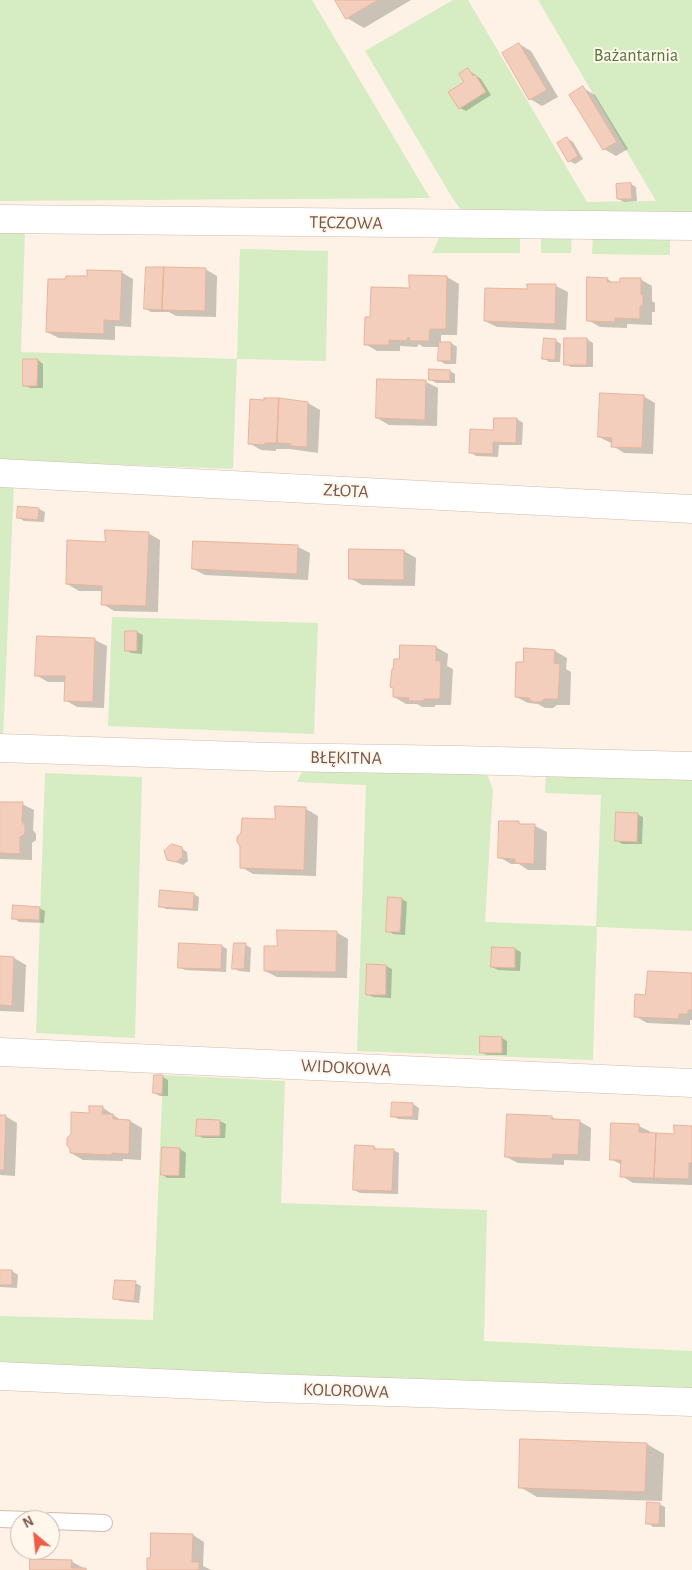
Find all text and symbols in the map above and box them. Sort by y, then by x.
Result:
park label: Bażantarnia [594,45,678,67]
street label: TĘCZOWA [309,212,383,234]
street label: ZŁOTA [323,479,369,503]
street label: BŁĘKITNA [310,747,382,769]
street label: WIDOKOWA [300,1055,392,1081]
street label: KOLOROWA [303,1379,389,1403]
north arrow [10,1510,60,1560]
text: N [21,1514,36,1531]

